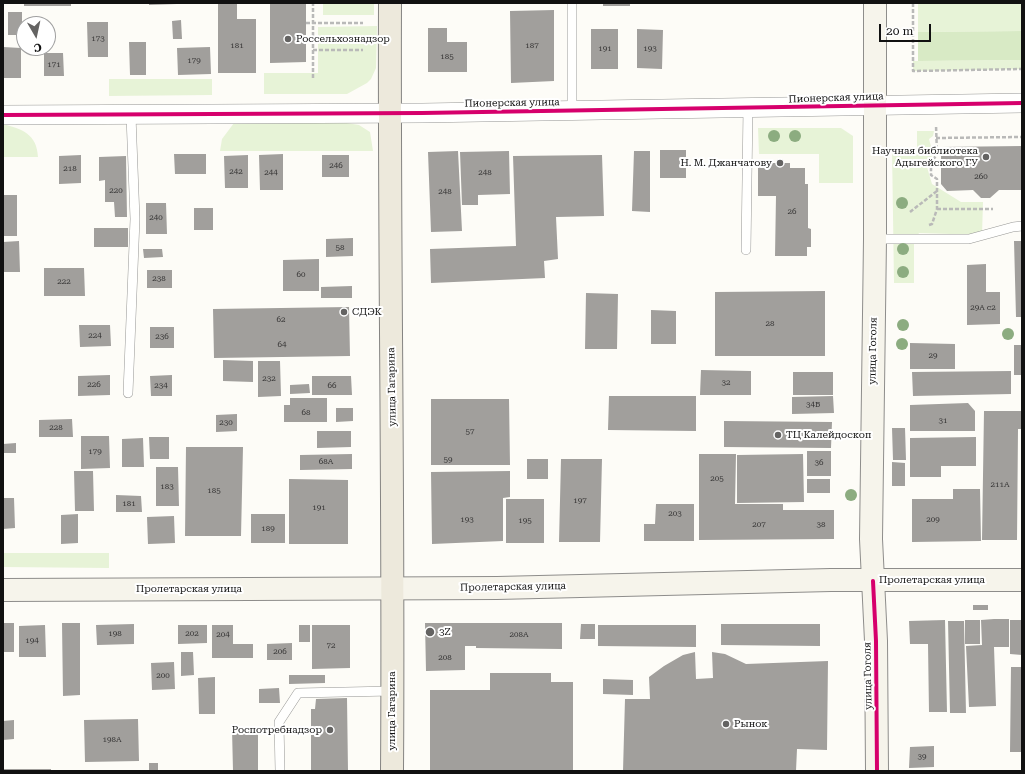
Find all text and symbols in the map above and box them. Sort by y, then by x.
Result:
north arrow [16,16,56,56]
scale bar [881,16,933,42]
text: 20 m [886,24,913,38]
place label: Россельхознадзор [296,33,390,45]
house number: 173 [91,34,105,44]
marker: Россельхознадзор [283,34,293,44]
text: С [33,40,43,54]
house number: 181 [230,41,244,51]
house number: 187 [525,41,539,51]
house number: 191 [598,44,612,54]
house number: 193 [643,44,657,54]
house number: 185 [440,52,454,62]
house number: 179 [187,56,201,66]
house number: 171 [47,60,61,70]
street label: Пионерская улица [788,90,884,106]
street label: Пионерская улица [464,96,560,110]
place label: Научная библиотека Адыгейского ГУ [872,145,978,168]
marker: Научная библиотека Адыгейского ГУ [981,152,991,162]
place label: Н. М. Джанчатову [680,157,772,169]
marker: Н. М. Джанчатову [775,158,785,168]
house number: 246 [329,161,343,171]
house number: 218 [63,164,77,174]
house number: 242 [229,167,243,177]
house number: 244 [264,168,278,178]
house number: 248 [478,168,492,178]
house number: 260 [974,172,988,182]
house number: 220 [109,186,123,196]
house number: 248 [438,187,452,197]
house number: 26 [788,207,796,217]
house number: 240 [149,213,163,223]
house number: 58 [336,243,344,253]
house number: 60 [297,270,305,280]
house number: 238 [152,274,166,284]
house number: 222 [57,277,71,287]
house number: 29А с2 [970,303,996,313]
place label: СДЭК [352,306,382,318]
marker: СДЭК [339,307,349,317]
house number: 62 [277,315,285,325]
street label: улица Гоголя [866,317,880,385]
house number: 28 [766,319,774,329]
house number: 224 [88,331,102,341]
house number: 236 [155,332,169,342]
house number: 64 [278,340,286,350]
street label: улица Гагарина [385,347,399,427]
house number: 29 [929,351,937,361]
house number: 232 [262,374,276,384]
house number: 32 [722,378,730,388]
house number: 226 [87,380,101,390]
house number: 234 [154,381,168,391]
house number: 66 [328,381,336,391]
house number: 34Б [806,400,820,410]
house number: 68 [302,408,310,418]
house number: 31 [939,416,947,426]
house number: 230 [219,418,233,428]
house number: 228 [49,423,63,433]
house number: 57 [466,427,474,437]
place label: ТЦ Калейдоскоп [786,429,871,441]
marker: ТЦ Калейдоскоп [773,430,783,440]
house number: 179 [88,447,102,457]
house number: 59 [444,455,452,465]
house number: 68А [319,457,333,467]
house number: 36 [815,458,823,468]
house number: 205 [710,474,724,484]
house number: 211А [990,480,1010,490]
house number: 183 [160,482,174,492]
house number: 185 [207,486,221,496]
house number: 197 [573,496,587,506]
house number: 181 [122,499,136,509]
house number: 191 [312,503,326,513]
house number: 203 [668,509,682,519]
house number: 193 [460,515,474,525]
house number: 209 [926,515,940,525]
house number: 195 [518,516,532,526]
house number: 207 [752,520,766,530]
house number: 38 [817,520,825,530]
house number: 189 [261,524,275,534]
street label: Пролетарская улица [879,574,985,586]
street label: Пролетарская улица [460,580,566,594]
street label: Пролетарская улица [136,583,242,595]
marker: 3Z [424,626,436,638]
place label: 3Z [439,626,451,638]
house number: 198 [108,629,122,639]
house number: 202 [185,629,199,639]
house number: 204 [216,630,230,640]
house number: 208А [509,630,529,640]
house number: 194 [25,636,39,646]
house number: 72 [327,641,335,651]
street label: улица Гоголя [861,642,875,710]
house number: 206 [273,647,287,657]
house number: 208 [438,653,452,663]
house number: 200 [156,671,170,681]
street label: улица Гагарина [386,671,398,751]
place label: Рынок [734,718,768,730]
marker: Рынок [721,719,731,729]
place label: Роспотребнадзор [232,724,322,736]
marker: Роспотребнадзор [325,725,335,735]
house number: 198А [102,735,122,745]
house number: 39 [918,752,926,762]

